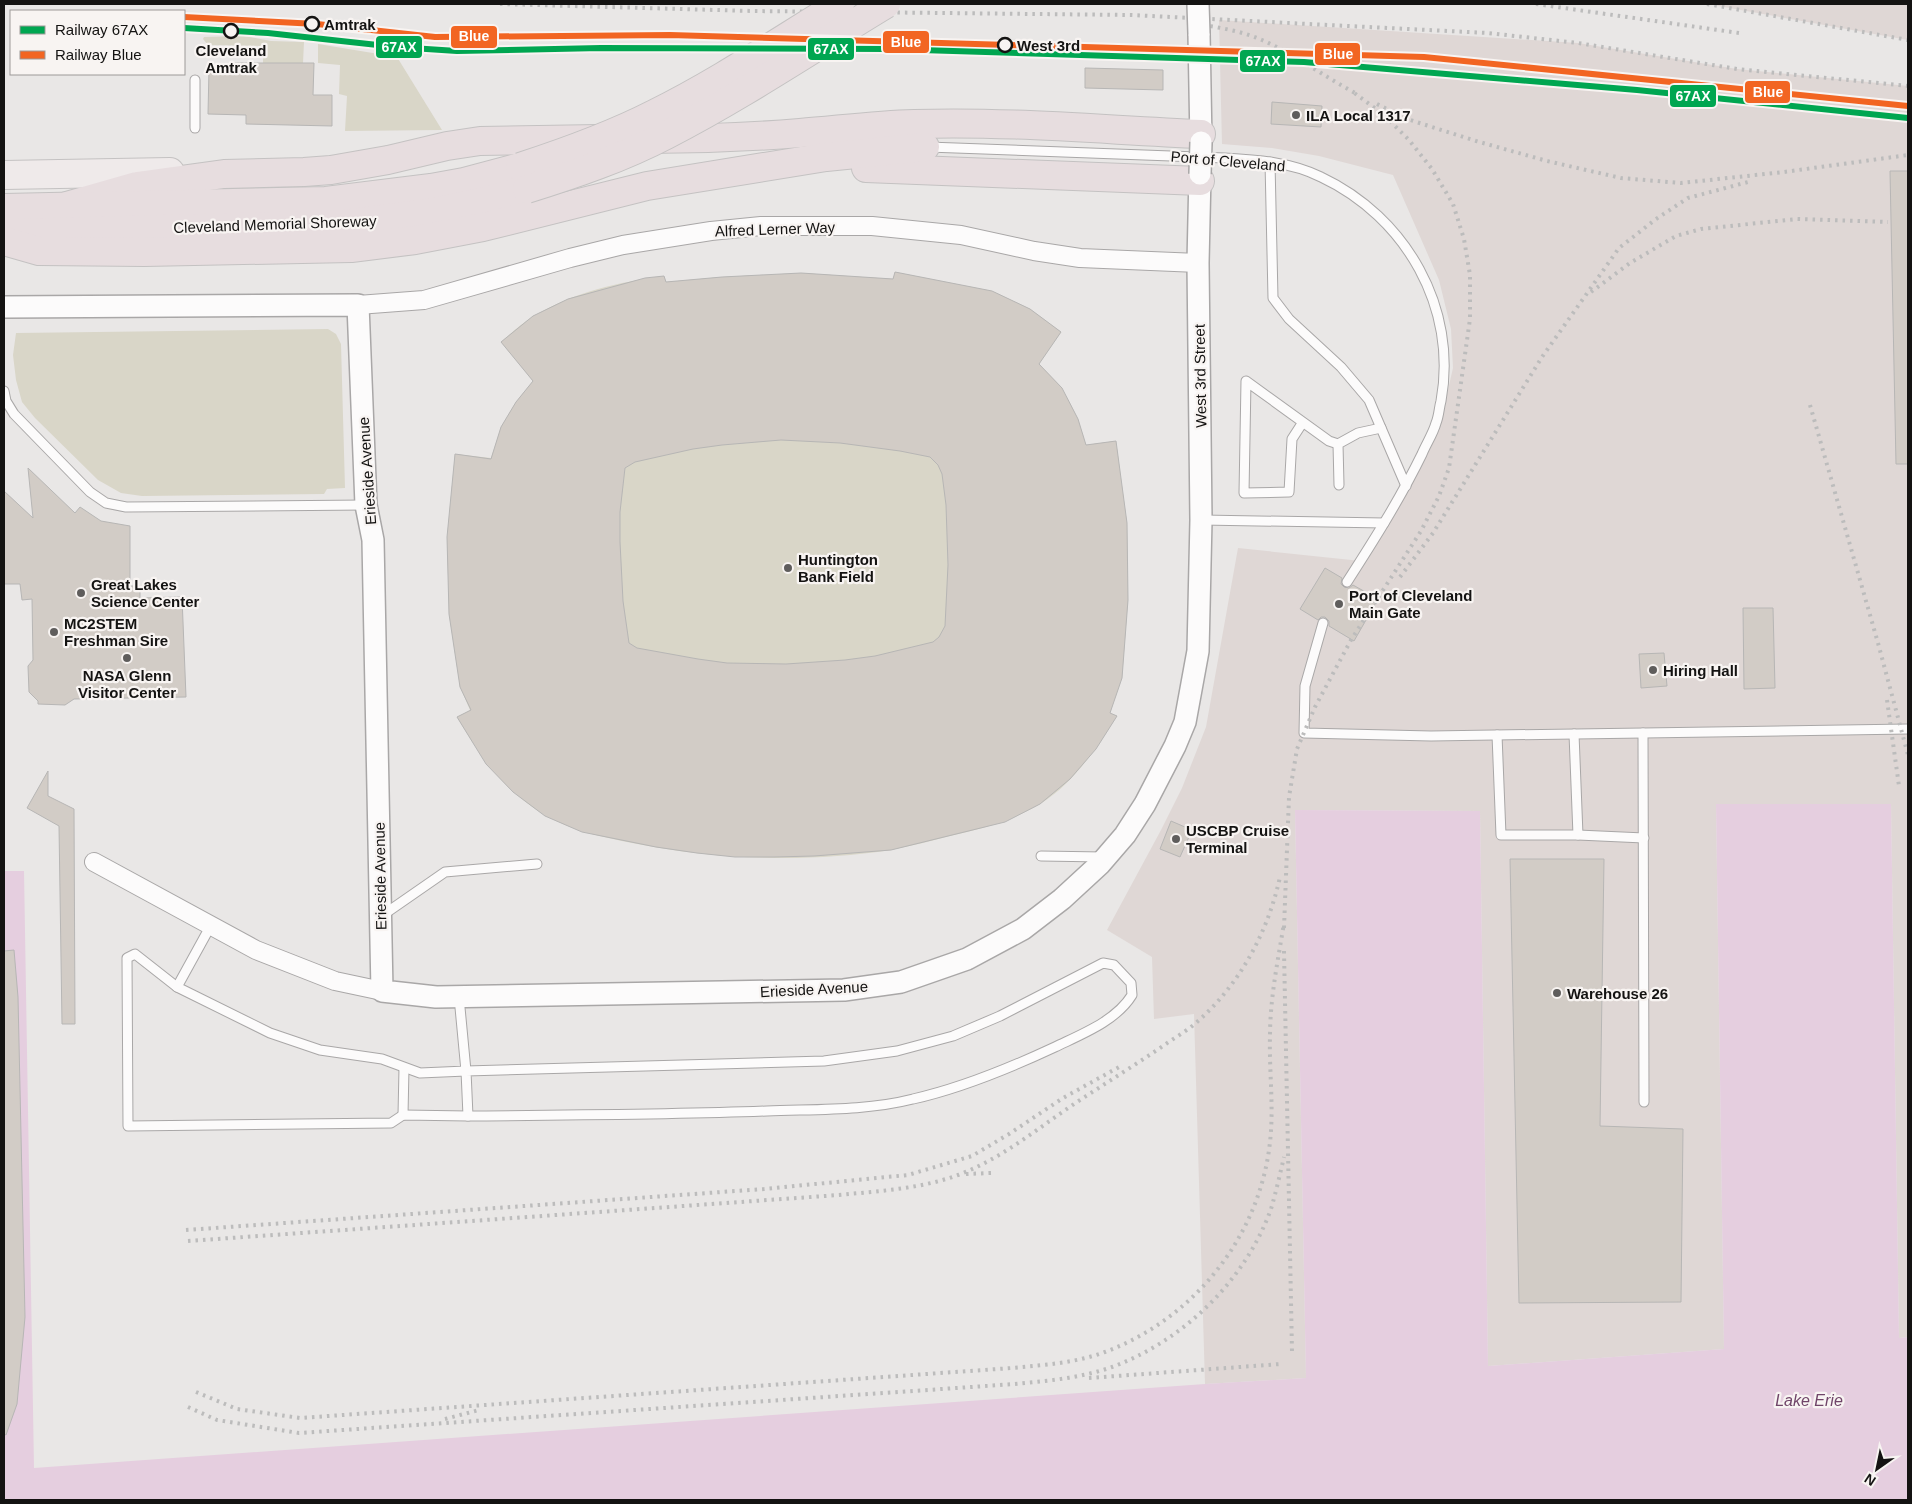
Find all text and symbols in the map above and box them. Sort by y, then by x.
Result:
legend [10,10,185,75]
marker: Amtrak [304,16,320,32]
place label: Amtrak [324,16,376,33]
text: Railway 67AX [55,21,148,38]
marker: Cleveland Amtrak [223,23,239,39]
line badge: Blue [450,25,498,49]
text: Blue [459,28,489,44]
line badge: Blue [882,30,930,54]
text: Blue [891,34,921,50]
line badge: 67AX [375,35,423,59]
line badge: 67AX [807,37,855,61]
marker: West 3rd [997,37,1013,53]
place label: West 3rd [1017,37,1080,54]
text: 67AX [381,39,417,55]
text: 67AX [813,41,849,57]
place label: Cleveland Amtrak [196,42,266,76]
line badge: Blue [1314,42,1361,66]
text: Railway Blue [55,46,142,63]
text: Blue [1323,46,1353,62]
line badge: 67AX [1239,49,1286,73]
text: 67AX [1245,53,1281,69]
line badge: Blue [1744,80,1791,104]
line badge: 67AX [1669,84,1717,108]
text: Blue [1753,84,1783,100]
text: 67AX [1675,88,1711,104]
place label: ILA Local 1317 [1306,107,1411,124]
marker: ILA Local 1317 [1290,109,1302,121]
street label: Port of Cleveland [1170,148,1286,174]
street label: Cleveland Memorial Shoreway [173,212,377,236]
street label: Alfred Lerner Way [715,218,836,240]
street label: West 3rd Street [1191,323,1209,428]
street label: Erieside Avenue [355,416,379,526]
place label: Huntington Bank Field [798,551,878,585]
marker: Huntington Bank Field [782,562,794,574]
place label: Great Lakes Science Center [91,576,200,610]
marker: Great Lakes Science Center [75,587,87,599]
place label: Port of Cleveland Main Gate [1349,587,1472,621]
marker: Port of Cleveland Main Gate [1333,598,1345,610]
place label: MC2STEM Freshman Sire [64,615,168,649]
marker: MC2STEM Freshman Sire [48,626,60,638]
marker: NASA Glenn Visitor Center [121,652,133,664]
place label: Hiring Hall [1663,662,1738,679]
marker: Hiring Hall [1647,664,1659,676]
place label: NASA Glenn Visitor Center [78,667,176,701]
street label: Erieside Avenue [371,822,389,930]
place label: USCBP Cruise Terminal [1186,822,1289,856]
marker: USCBP Cruise Terminal [1170,833,1182,845]
street label: Erieside Avenue [760,978,868,1000]
place label: Warehouse 26 [1567,985,1668,1002]
marker: Warehouse 26 [1551,987,1563,999]
water label: Lake Erie [1775,1392,1843,1409]
north arrow [1852,1444,1902,1494]
text: N [1861,1470,1879,1489]

